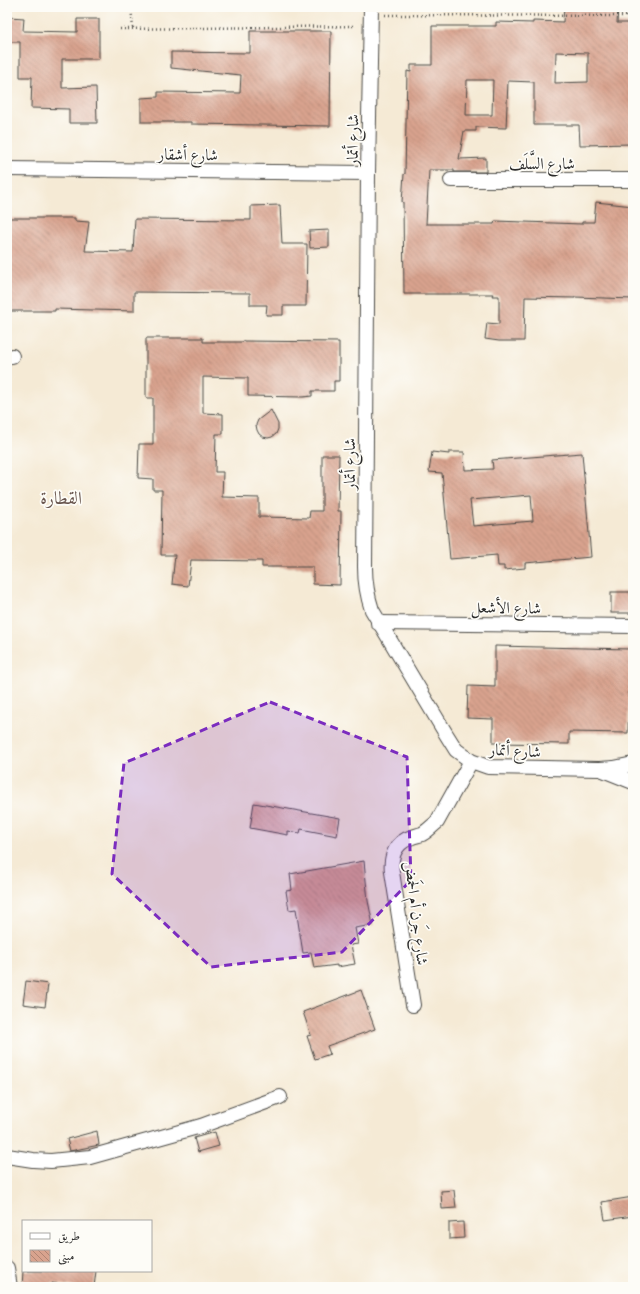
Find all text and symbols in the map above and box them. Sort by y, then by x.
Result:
street label: شارع أتمار [341,114,366,168]
street label: شارع أشقار [156,142,218,169]
street label: شارع السَّلَف [509,150,575,177]
street label: شارع أتمار [338,438,363,492]
district label: القطارة [40,487,82,513]
street label: شارع الأشعل [471,595,541,622]
street label: شارع أتمار [486,738,542,765]
street label: شارع جَرن أم الحَمض [396,860,434,967]
legend [22,1220,152,1272]
text: طريق [58,1228,80,1246]
text: مبنى [58,1248,74,1266]

